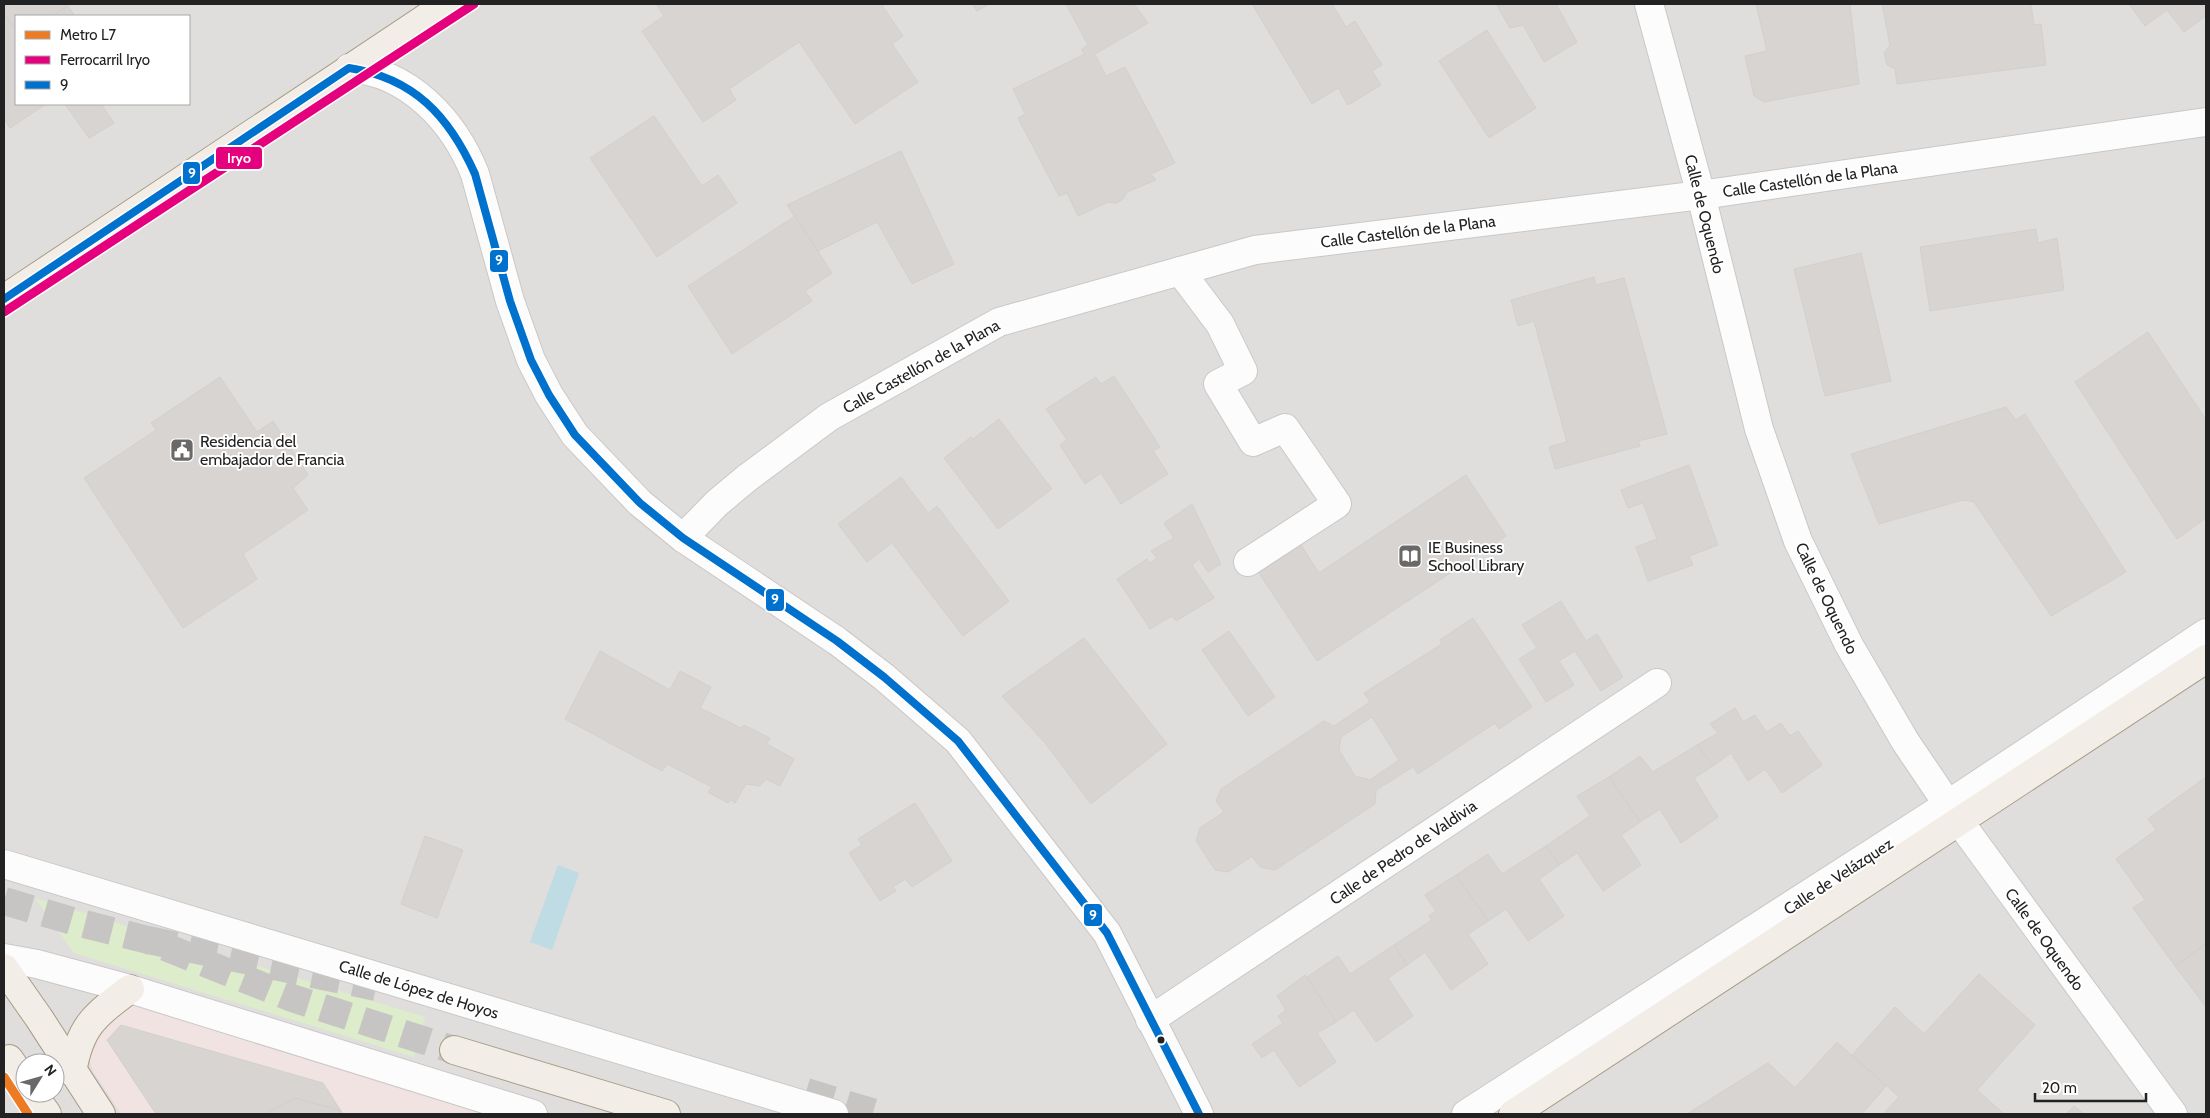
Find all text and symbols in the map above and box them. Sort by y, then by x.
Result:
legend [15,15,190,105]
text: Metro L7 [60,26,116,44]
text: Ferrocarril Iryo [60,51,150,69]
text: 9 [60,76,69,94]
line badge: Iryo [215,146,263,170]
text: Iryo [227,149,251,167]
street label: Calle de Oquendo [1681,153,1729,276]
street label: Calle Castellón de la Plana [1722,158,1899,201]
line badge: 9 [182,161,201,185]
text: 9 [188,164,196,182]
street label: Calle Castellón de la Plana [1319,211,1497,252]
line badge: 9 [489,249,509,273]
text: 9 [495,251,503,269]
street label: Calle Castellón de la Plana [840,315,1003,417]
place label: Residencia del embajador de Francia [200,432,345,469]
public building icon: Residencia del embajador de Francia [169,437,195,463]
place label: IE Business School Library [1428,538,1524,575]
street label: Calle de Oquendo [1791,539,1862,657]
library icon: IE Business School Library [1397,543,1423,569]
line badge: 9 [765,588,785,612]
text: 9 [771,590,779,608]
street label: Calle de Pedro de Valdivia [1326,796,1481,909]
street label: Calle de Velázquez [1780,834,1897,919]
street label: Calle de Oquendo [2001,884,2088,994]
line badge: 9 [1083,903,1103,927]
text: 9 [1089,906,1097,924]
street label: Calle de López de Hoyos [337,956,501,1023]
unlabelled marker [1156,1035,1166,1045]
north arrow [15,1053,65,1103]
text: N [40,1061,61,1080]
scale bar [2035,1070,2146,1102]
text: 20 m [2042,1079,2077,1097]

